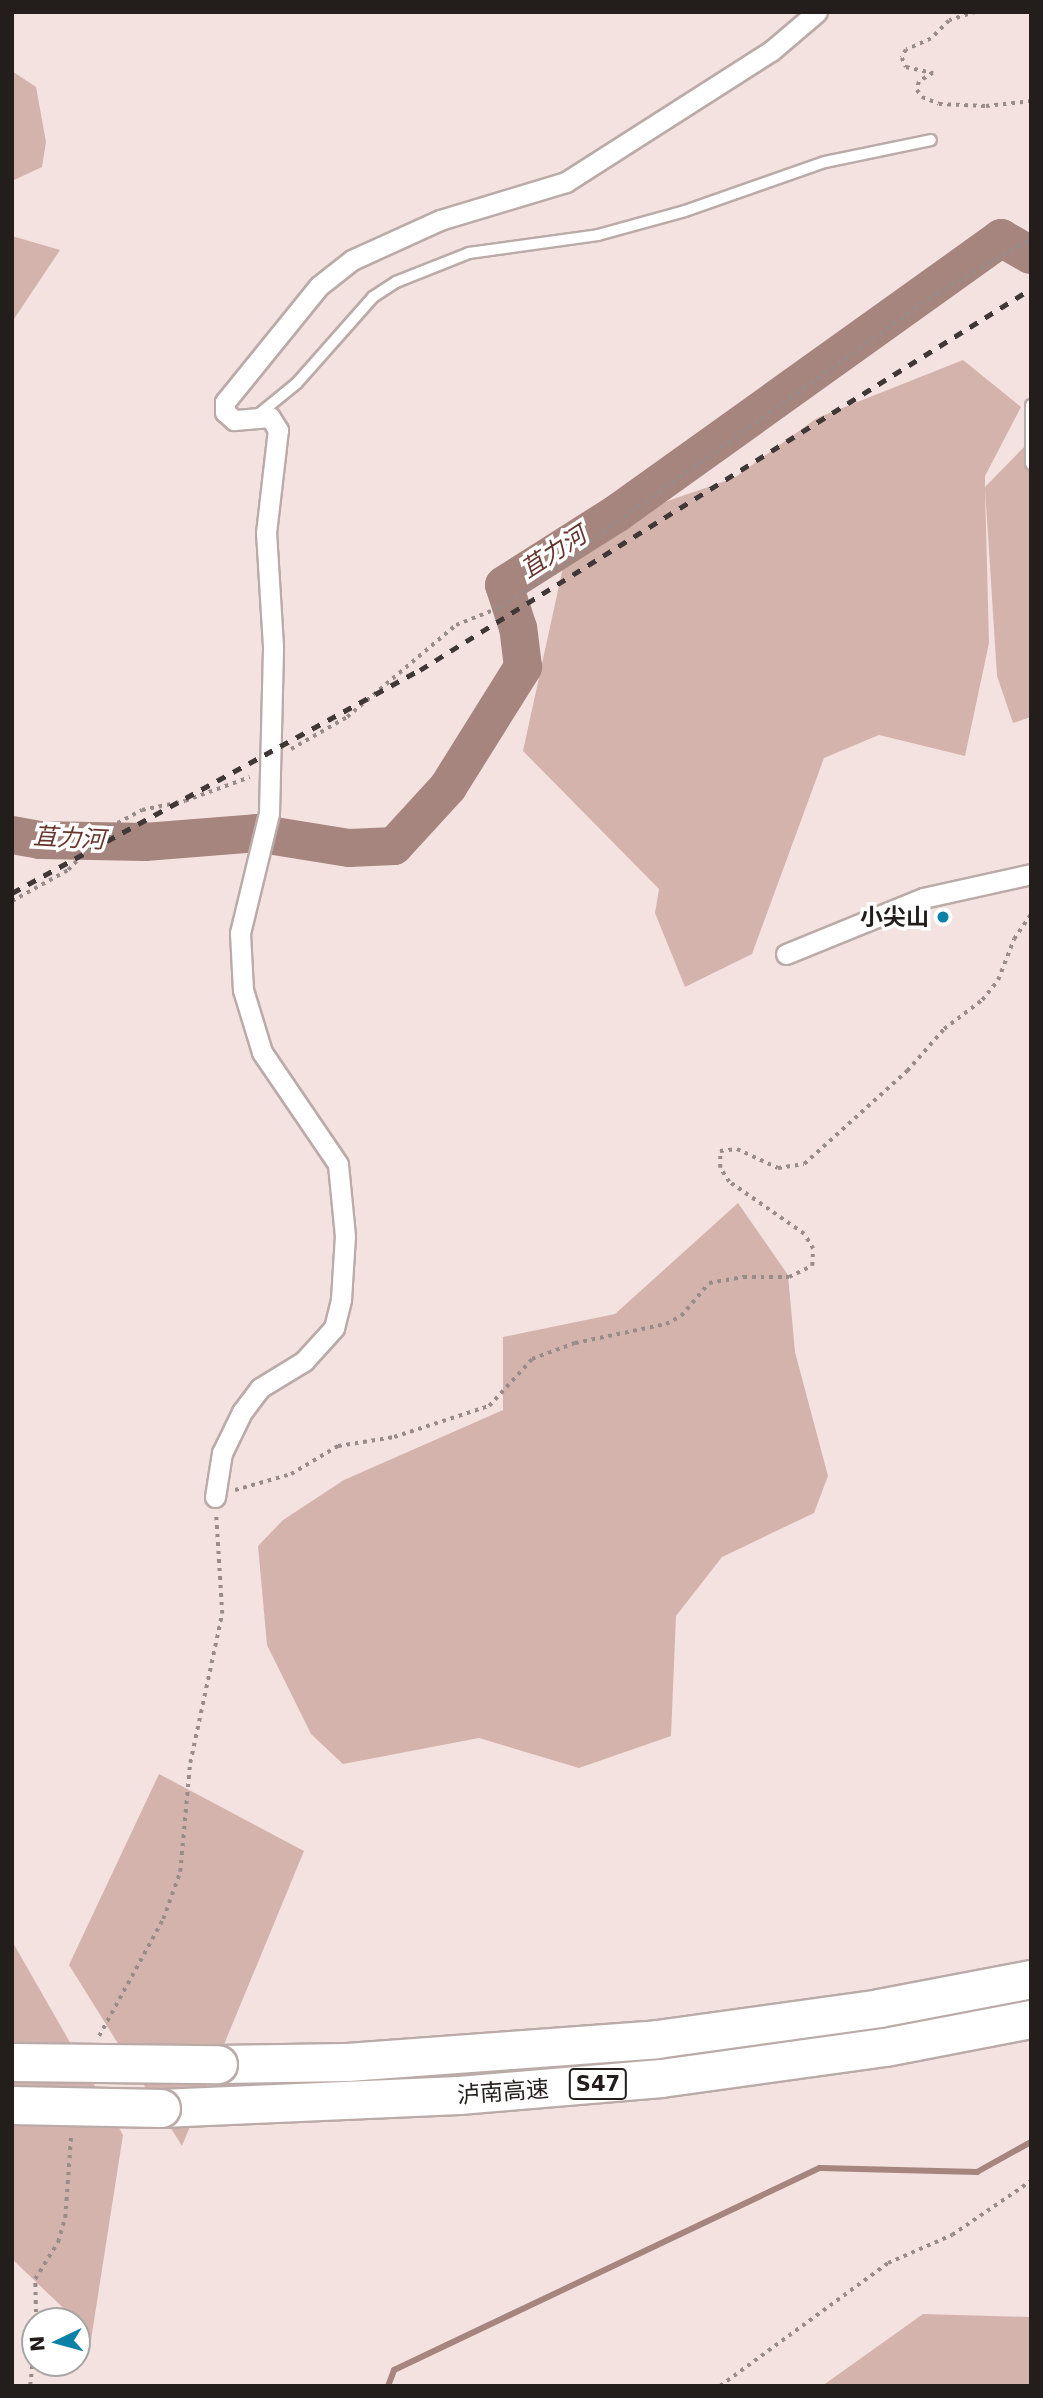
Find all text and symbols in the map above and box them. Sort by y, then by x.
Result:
water label: 苴力河 [516,521,592,585]
water label: 苴力河 [32,823,106,855]
place label: 小尖山 [860,903,929,931]
marker: 小尖山 [935,909,951,925]
road number: S47 [568,2066,628,2102]
street label: 泸南高速 [456,2075,550,2109]
north arrow [21,2307,91,2377]
text: N [25,2335,49,2353]

